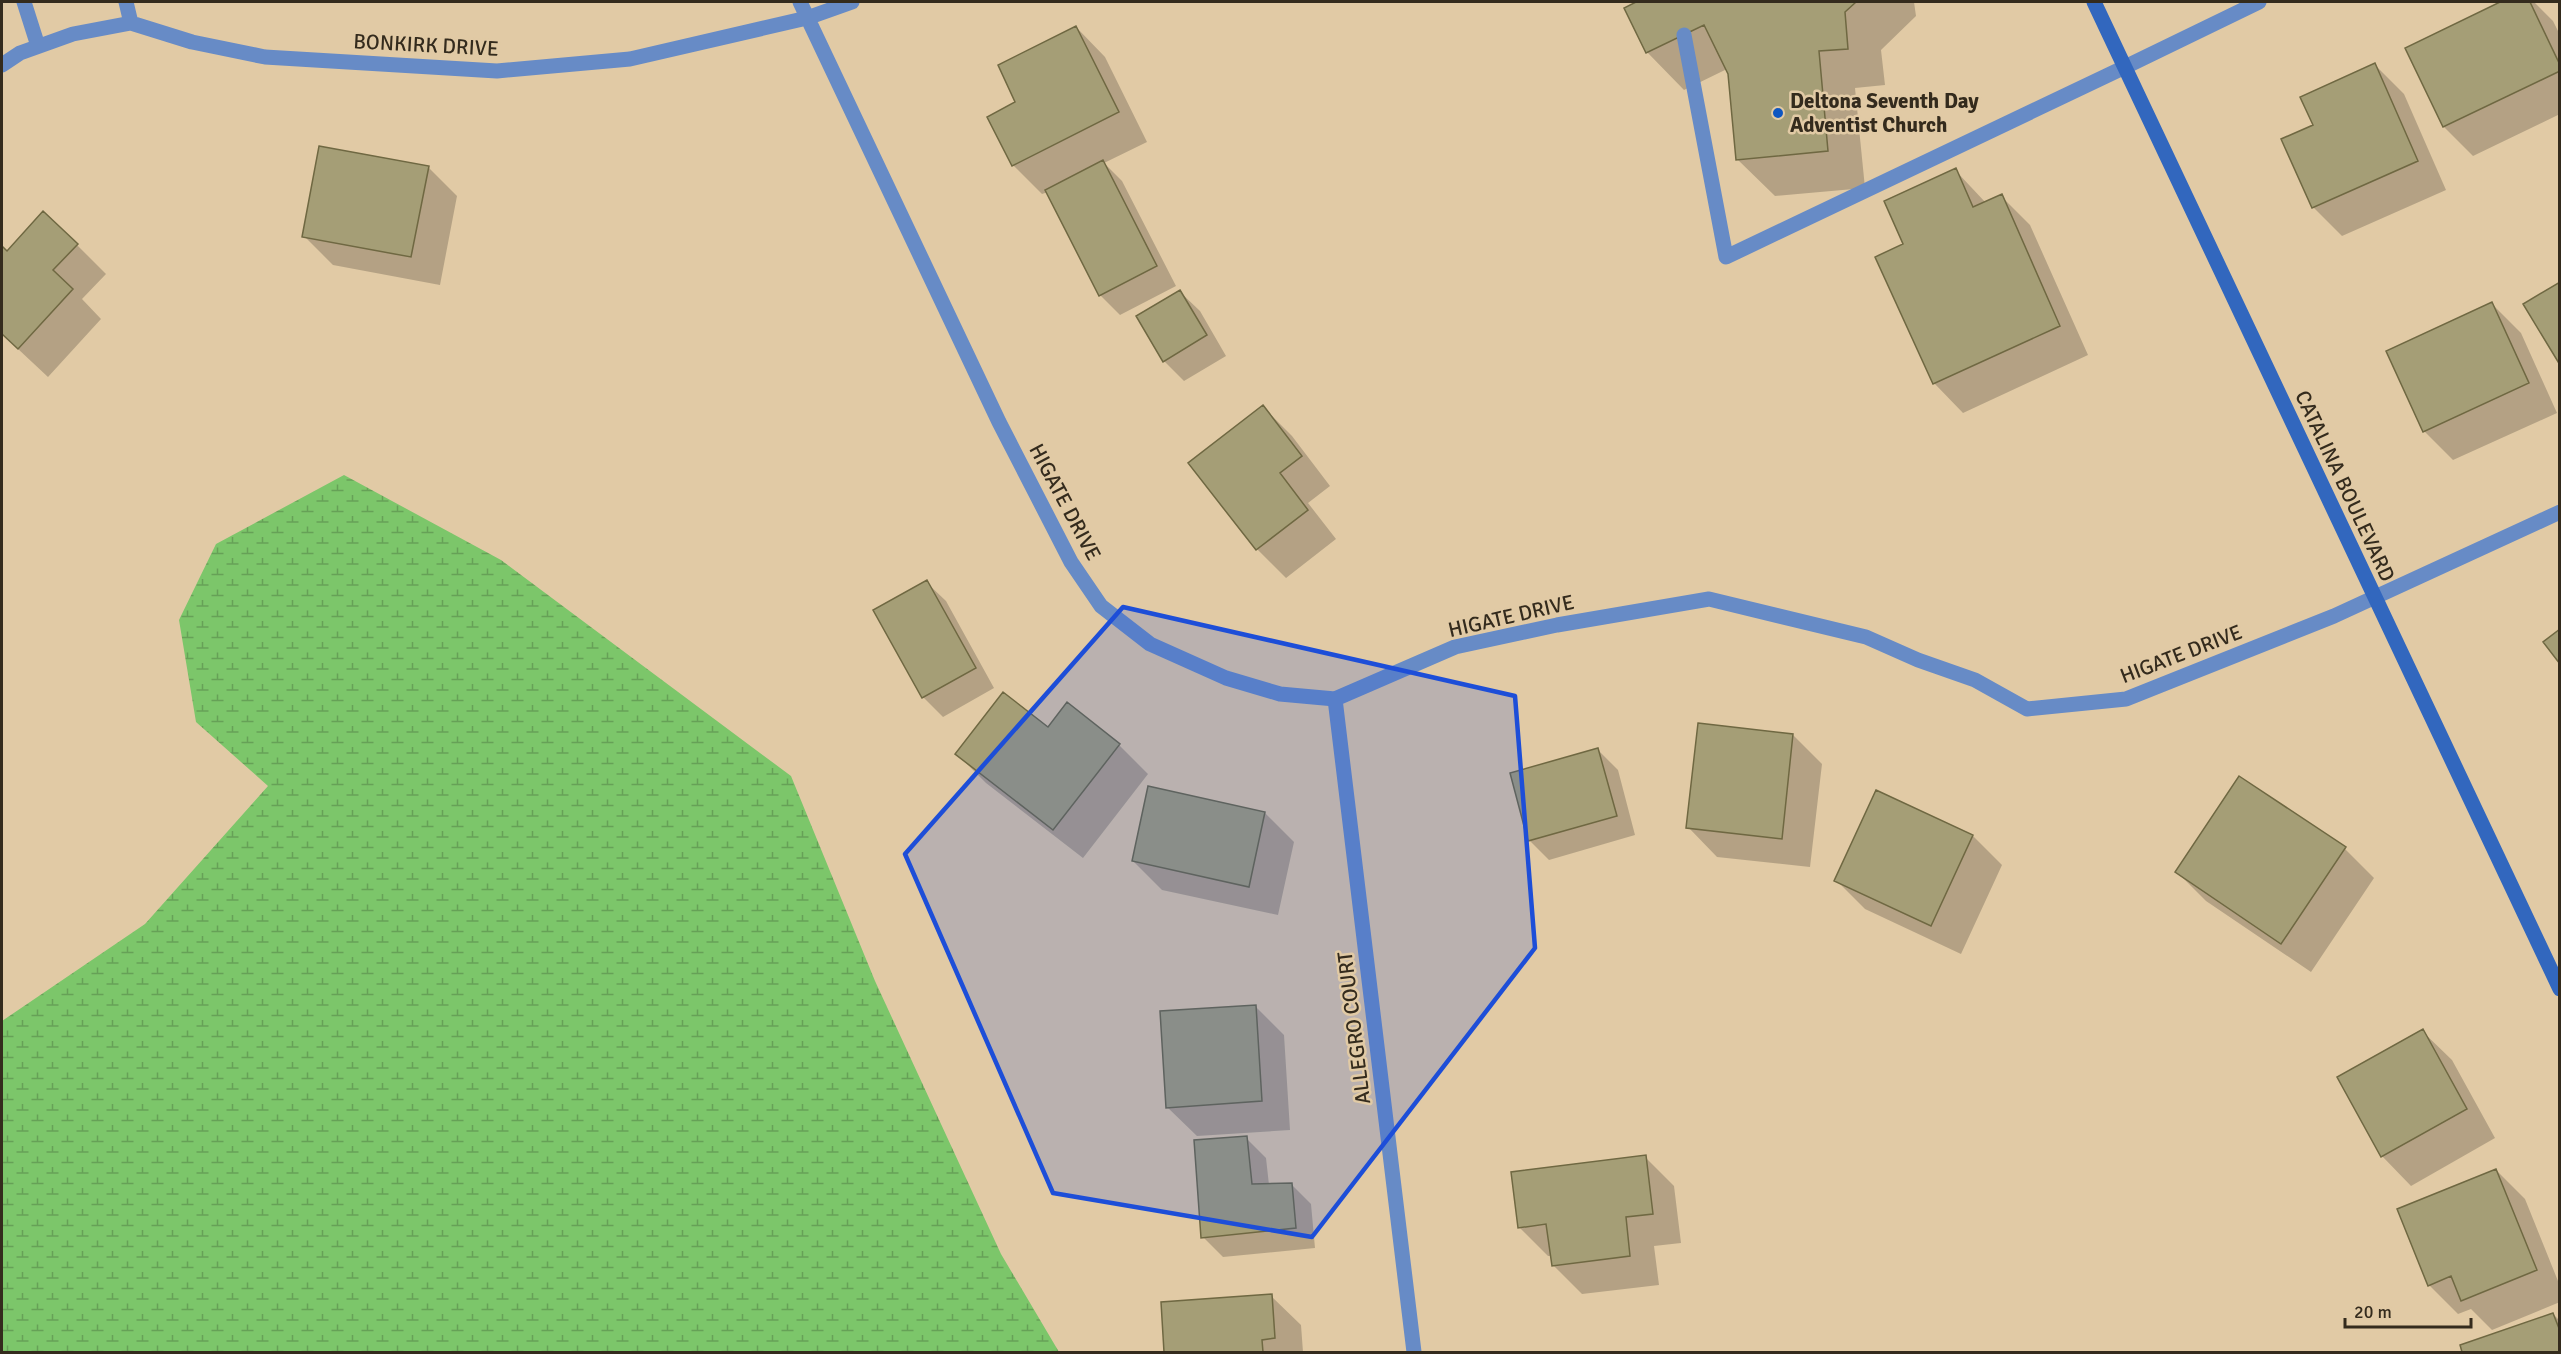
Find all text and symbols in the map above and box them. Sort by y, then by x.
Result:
street label: BONKIRK DRIVE [353,28,499,62]
place label: Deltona Seventh Day Adventist Church [1790,88,1979,138]
marker: Deltona Seventh Day Adventist Church [1771,106,1785,120]
street label: CATALINA BOULEVARD [2289,386,2401,586]
street label: HIGATE DRIVE [1023,439,1107,565]
street label: HIGATE DRIVE [1445,589,1577,643]
street label: HIGATE DRIVE [2116,619,2246,689]
street label: ALLEGRO COURT [1332,950,1376,1106]
scale bar [2345,1291,2471,1329]
text: 20 m [2354,1301,2392,1323]

